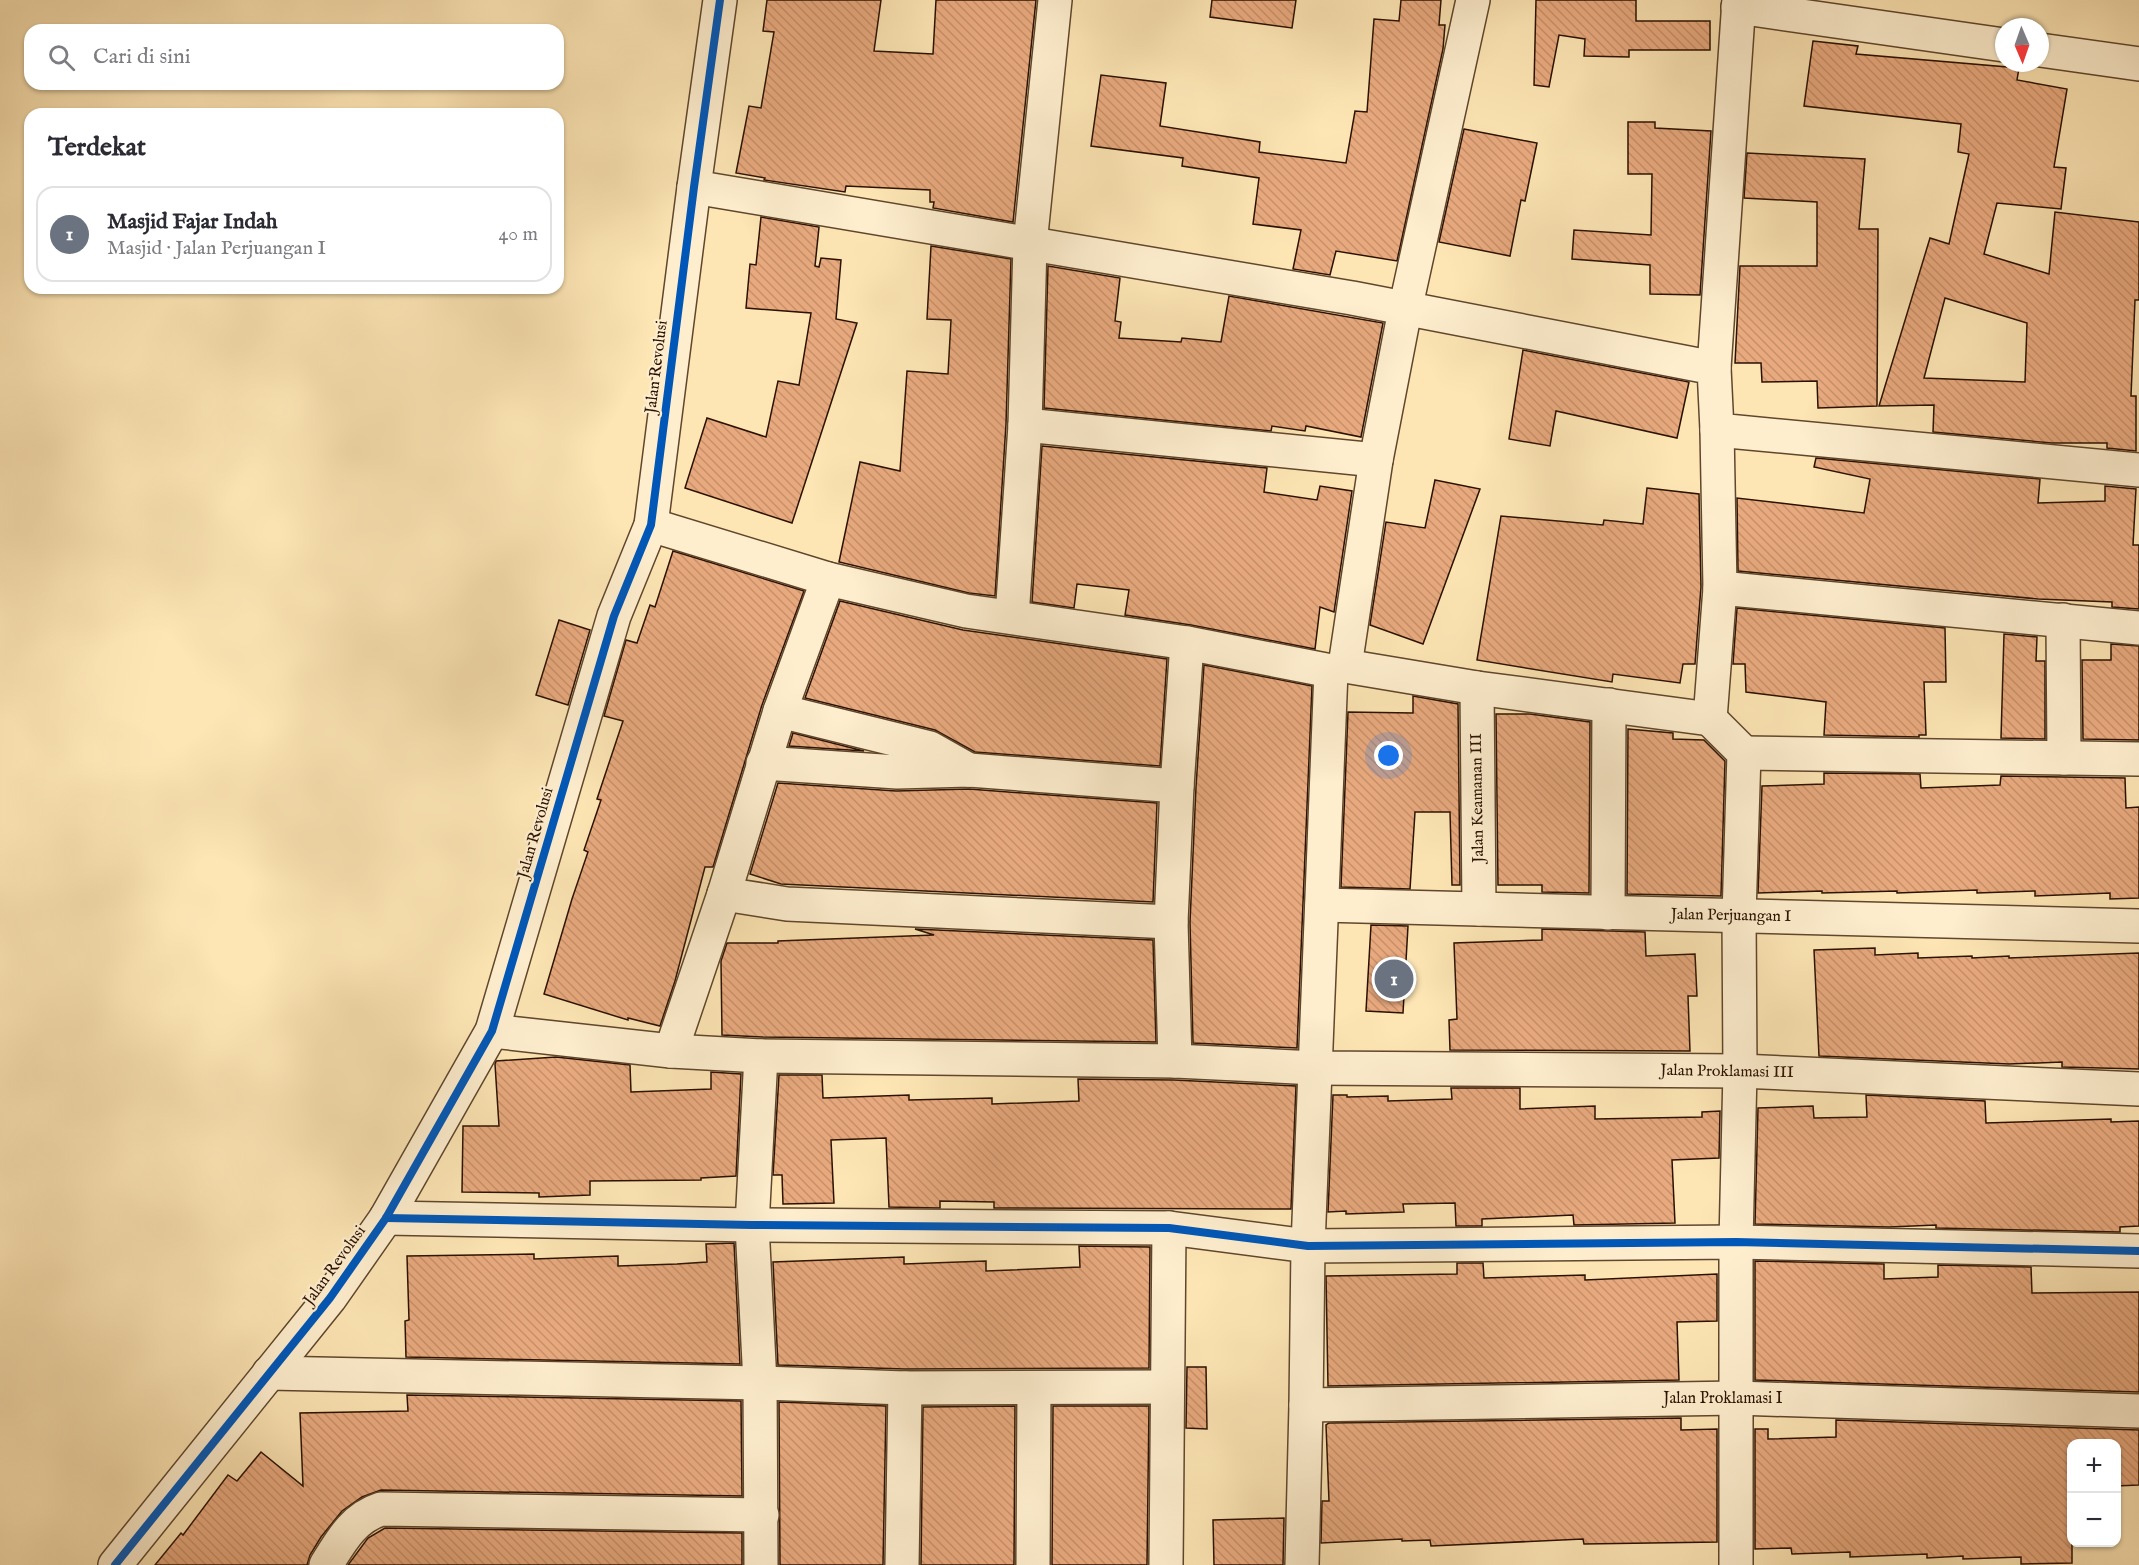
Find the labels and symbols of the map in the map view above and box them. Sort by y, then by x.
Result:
north arrow [1995,18,2049,72]
street label: Jalan Revolusi [641,319,673,417]
street label: Jalan Keamanan III [1467,733,1489,865]
your location [1374,741,1403,770]
street label: Jalan Revolusi [513,785,559,883]
street label: Jalan Perjuangan I [1669,905,1792,927]
pin: 1 [1374,956,1414,1002]
street label: Jalan Proklamasi III [1658,1061,1794,1083]
street label: Jalan Revolusi [298,1222,371,1311]
street label: Jalan Proklamasi I [1661,1389,1783,1409]

